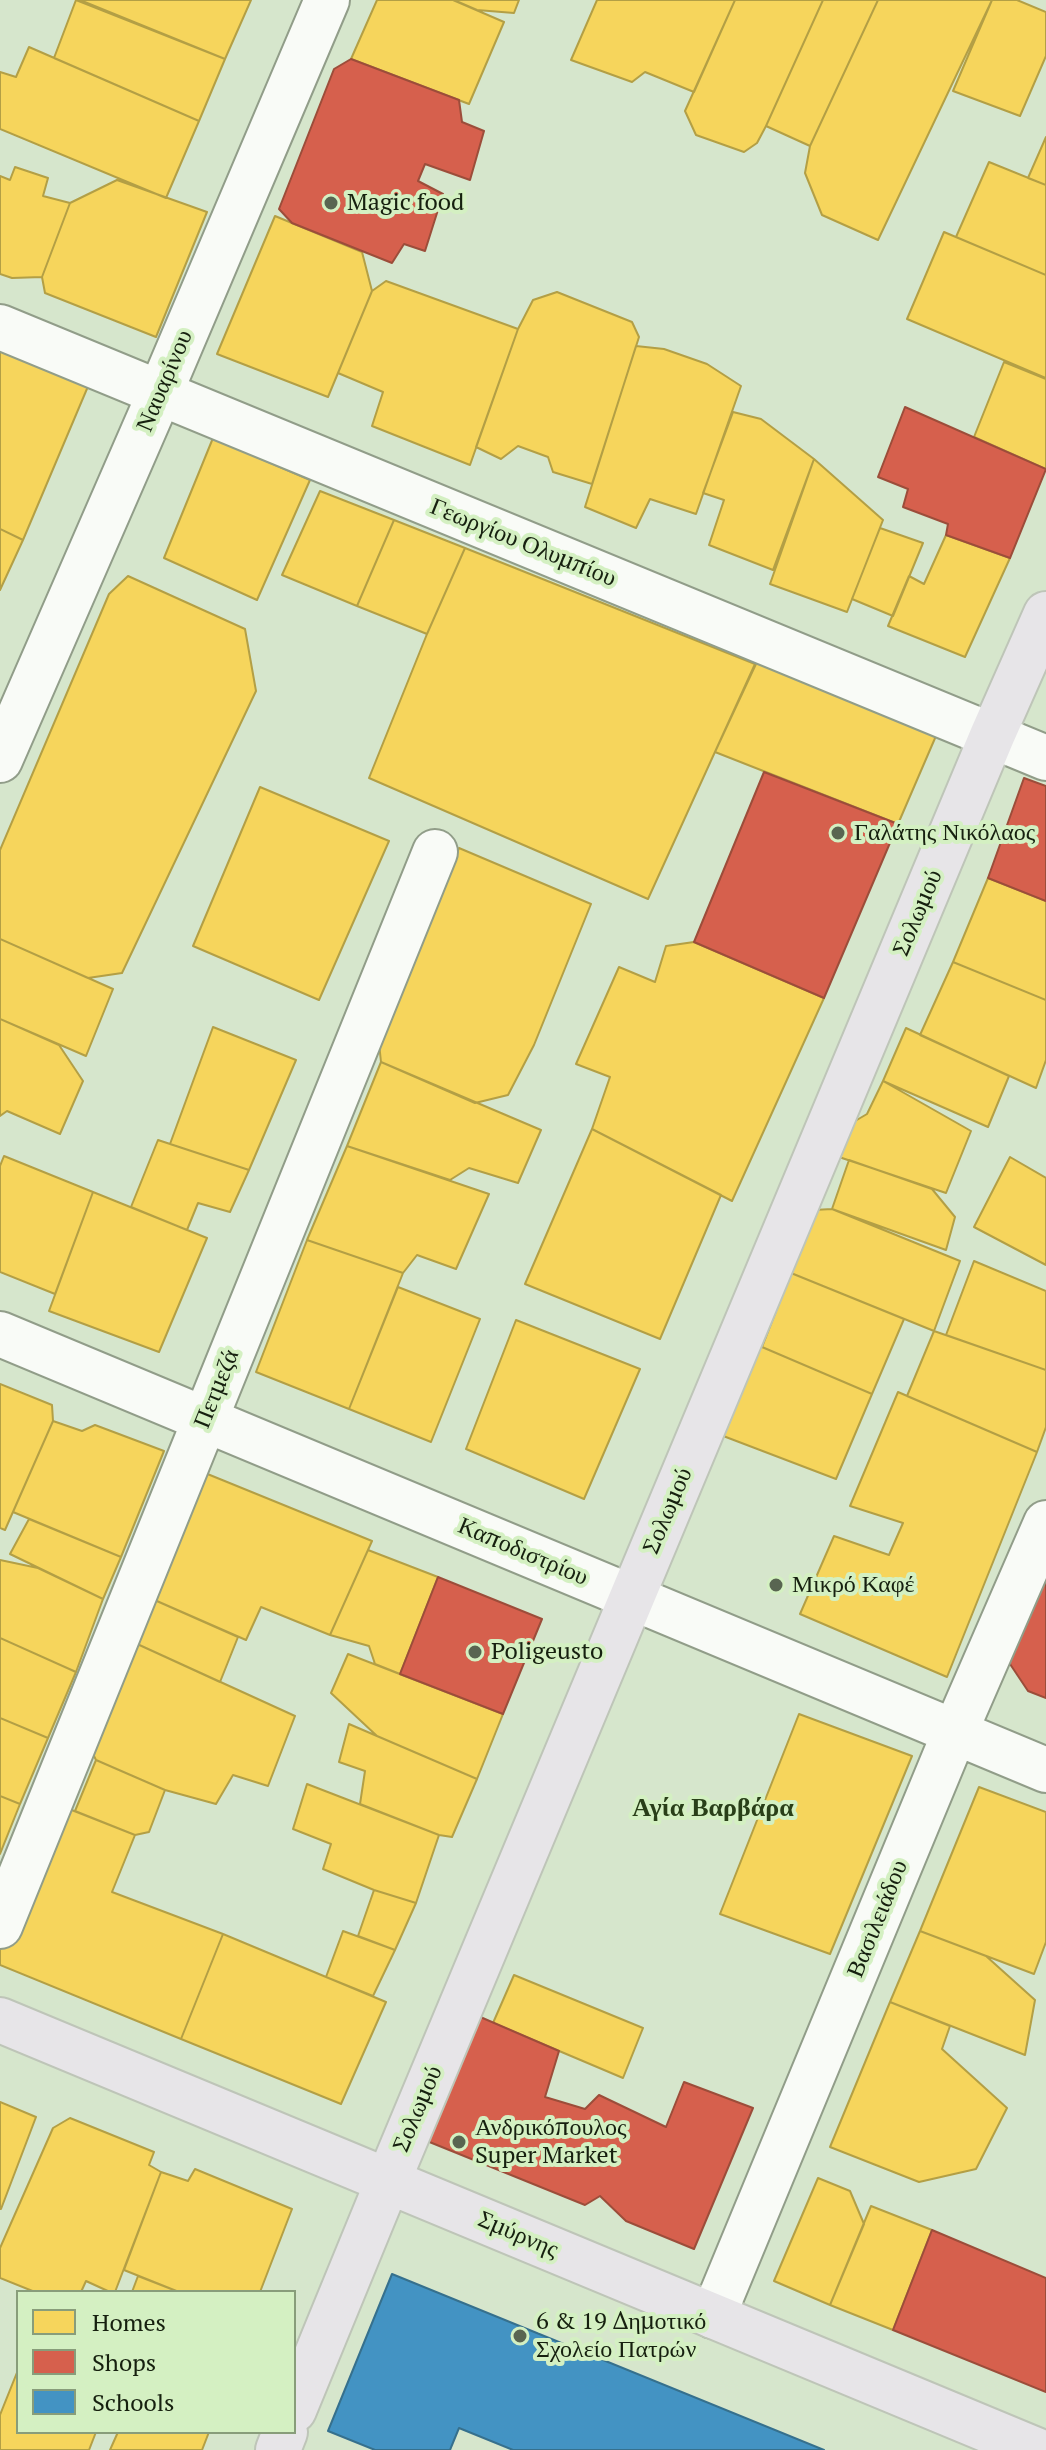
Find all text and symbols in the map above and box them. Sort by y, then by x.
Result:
place label: Magic food [347,189,464,217]
marker: Magic food [322,194,340,212]
street label: Ναυαρίνου [131,326,199,436]
street label: Γεωργίου Ολυμπίου [426,493,620,593]
place label: Γαλάτης Νικόλαος [854,819,1035,847]
marker: Γαλάτης Νικόλαος [829,824,847,842]
street label: Σολωμού [887,865,949,961]
street label: Πετμεζά [188,1345,246,1433]
street label: Σολωμού [637,1463,699,1559]
street label: Καποδιστρίου [454,1512,592,1592]
place label: Μικρό Καφέ [792,1571,915,1599]
marker: Μικρό Καφέ [767,1576,785,1594]
place label: Poligeusto [491,1638,603,1666]
marker: Poligeusto [466,1643,484,1661]
district label: Αγία Βαρβάρα [632,1793,794,1825]
street label: Βασιλειάδου [841,1856,915,1982]
street label: Σολωμού [387,2061,449,2157]
place label: Ανδρικόπουλος Super Market [475,2114,626,2170]
marker: Ανδρικόπουλος Super Market [450,2133,468,2151]
street label: Σμύρνης [473,2205,563,2265]
legend [16,2290,296,2434]
text: Homes [92,2306,166,2338]
place label: 6 & 19 Δημοτικό Σχολείο Πατρών [536,2308,706,2364]
marker: 6 & 19 Δημοτικό Σχολείο Πατρών [511,2327,529,2345]
text: Shops [92,2346,156,2378]
text: Schools [92,2386,174,2418]

